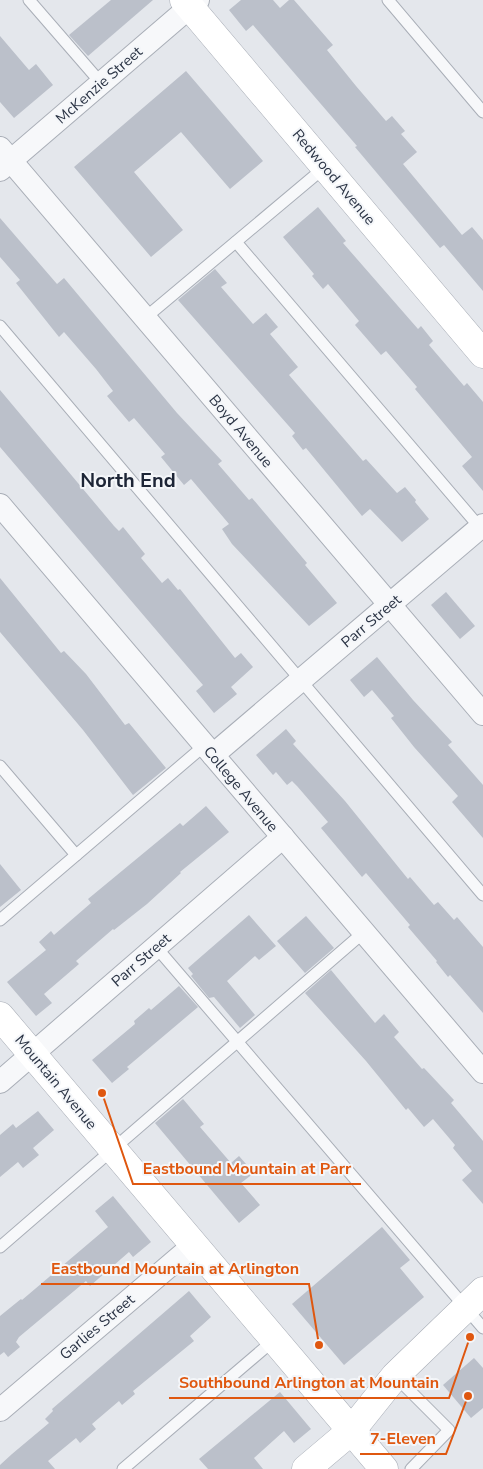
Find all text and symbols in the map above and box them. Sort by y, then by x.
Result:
street label: McKenzie Street [51,41,147,128]
street label: Redwood Avenue [288,125,380,229]
street label: Boyd Avenue [205,390,277,472]
district label: North End [80,467,176,494]
street label: Parr Street [337,590,406,652]
street label: College Avenue [199,742,283,836]
street label: Parr Street [107,928,176,991]
street label: Mountain Avenue [10,1030,102,1134]
callout: Eastbound Mountain at Parr [133,1153,361,1184]
text: Eastbound Mountain at Parr [143,1158,352,1180]
callout: Eastbound Mountain at Arlington [41,1253,309,1284]
text: Eastbound Mountain at Arlington [51,1258,299,1280]
street label: Garlies Street [55,1289,139,1364]
callout: Southbound Arlington at Mountain [169,1367,449,1398]
text: Southbound Arlington at Mountain [179,1372,439,1394]
callout: 7-Eleven [360,1423,446,1454]
text: 7-Eleven [370,1428,436,1450]

